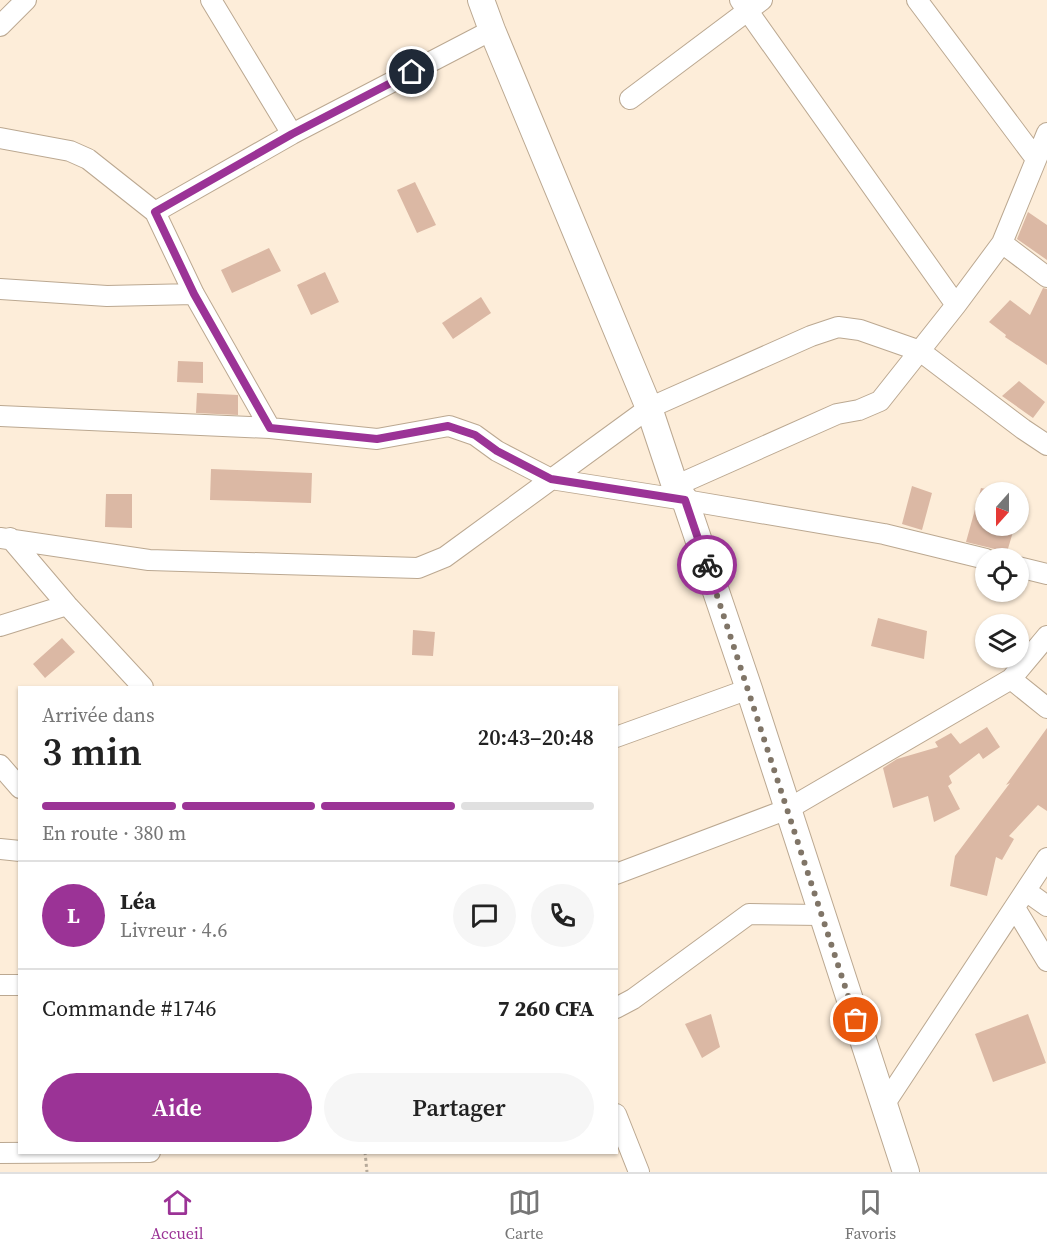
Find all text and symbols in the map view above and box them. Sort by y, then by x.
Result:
pin [386,46,437,97]
icon: home [395,55,428,88]
north arrow [975,482,1029,536]
map controls [975,482,1029,668]
courier [677,535,737,595]
button: locate [975,548,1029,602]
icon: bike [691,549,724,582]
button: layers [975,614,1029,668]
text: Arrivée dans [42,701,155,729]
text: 20:43–20:48 [478,722,594,752]
text: 3 min [42,725,142,778]
text: En route · 380 m [42,819,186,847]
button: chat [453,884,516,947]
button: phone [531,884,594,947]
text: Léa [120,886,156,916]
text: L [67,900,80,930]
text: Livreur · 4.6 [120,916,228,944]
text: Commande #1746 [42,993,216,1023]
text: 7 260 CFA [498,993,594,1023]
pin [830,994,881,1045]
icon: bag [839,1003,872,1036]
button: Aide [42,1073,312,1142]
button: Partager [324,1073,594,1142]
tab: Accueil [151,1186,203,1244]
tab: Carte [505,1186,543,1244]
tab: Favoris [845,1186,896,1244]

